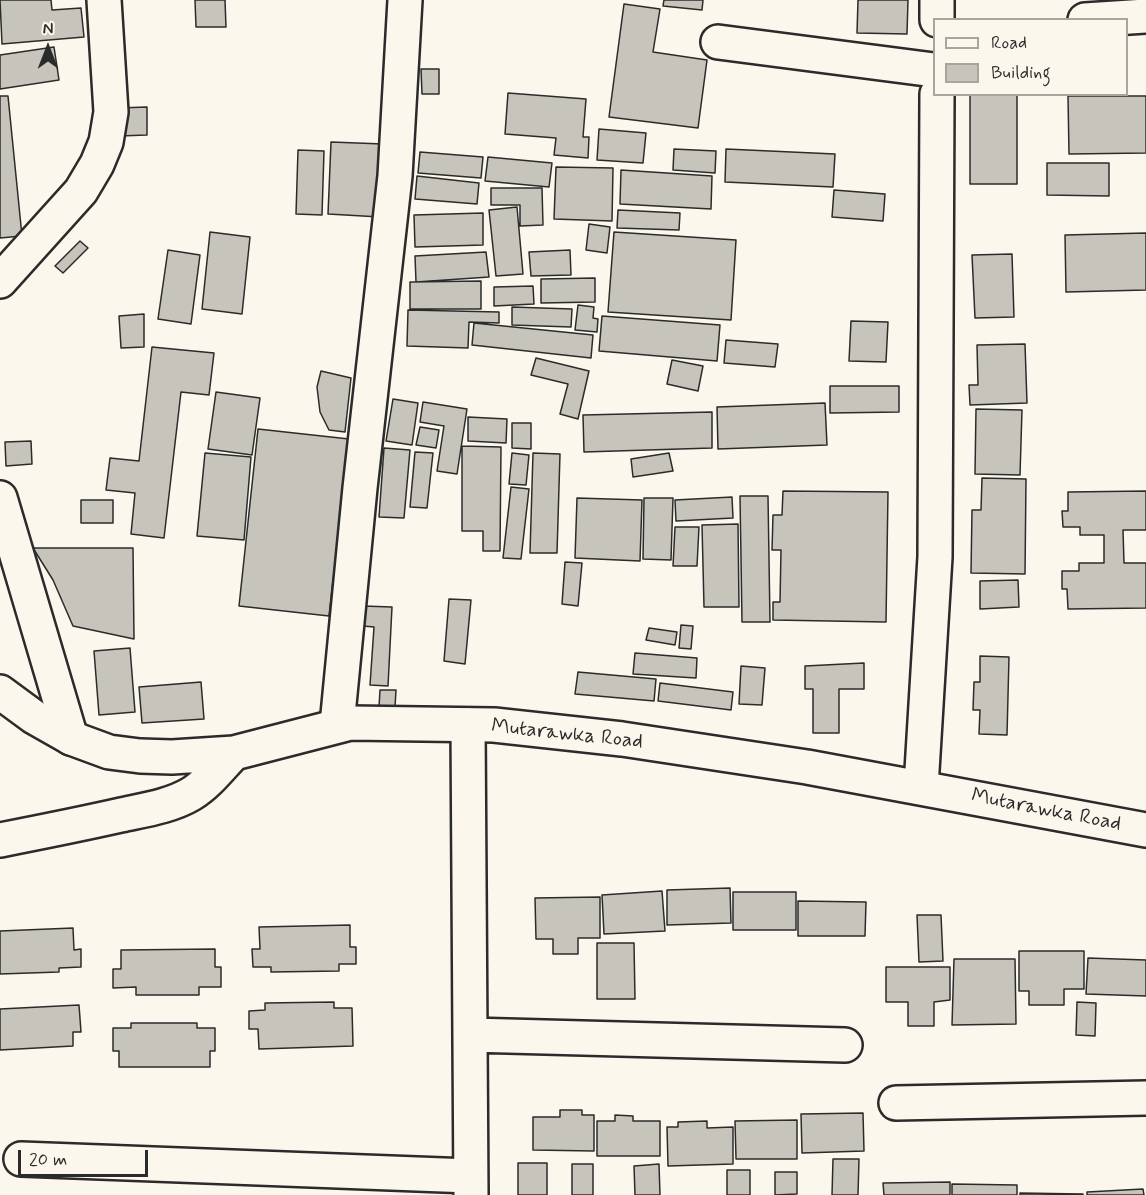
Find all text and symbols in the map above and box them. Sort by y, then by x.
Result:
north arrow [18,18,78,78]
legend [933,18,1128,96]
text: N [43,19,53,40]
text: Road [991,31,1027,55]
text: Building [991,61,1051,85]
street label: Mutarawka Road [490,715,644,755]
street label: Mutarawka Road [969,784,1123,838]
scale bar [21,1138,152,1176]
text: 20 m [29,1148,67,1172]

